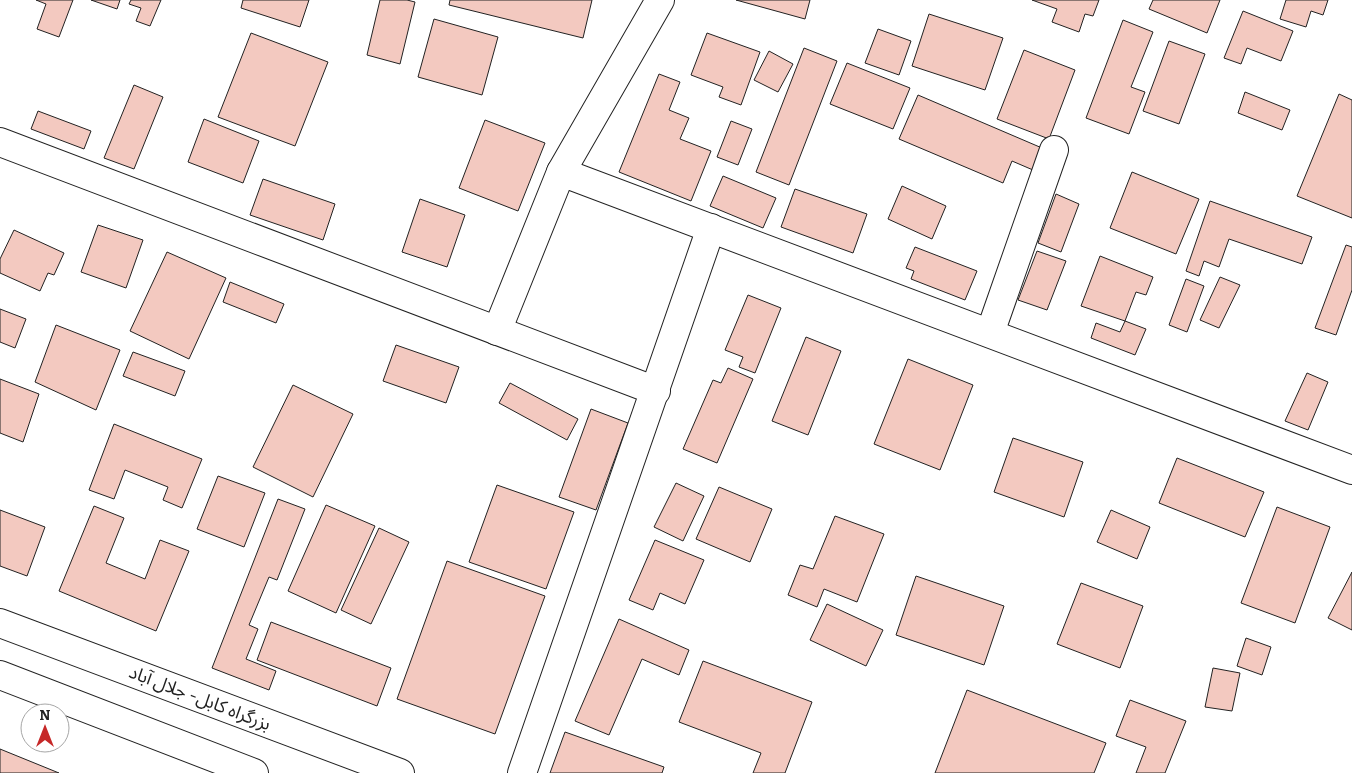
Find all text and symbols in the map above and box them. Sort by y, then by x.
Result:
street label: بزرگراه کابل- جلال آباد [126,661,274,735]
north arrow [20,703,70,753]
text: N [40,707,51,724]

